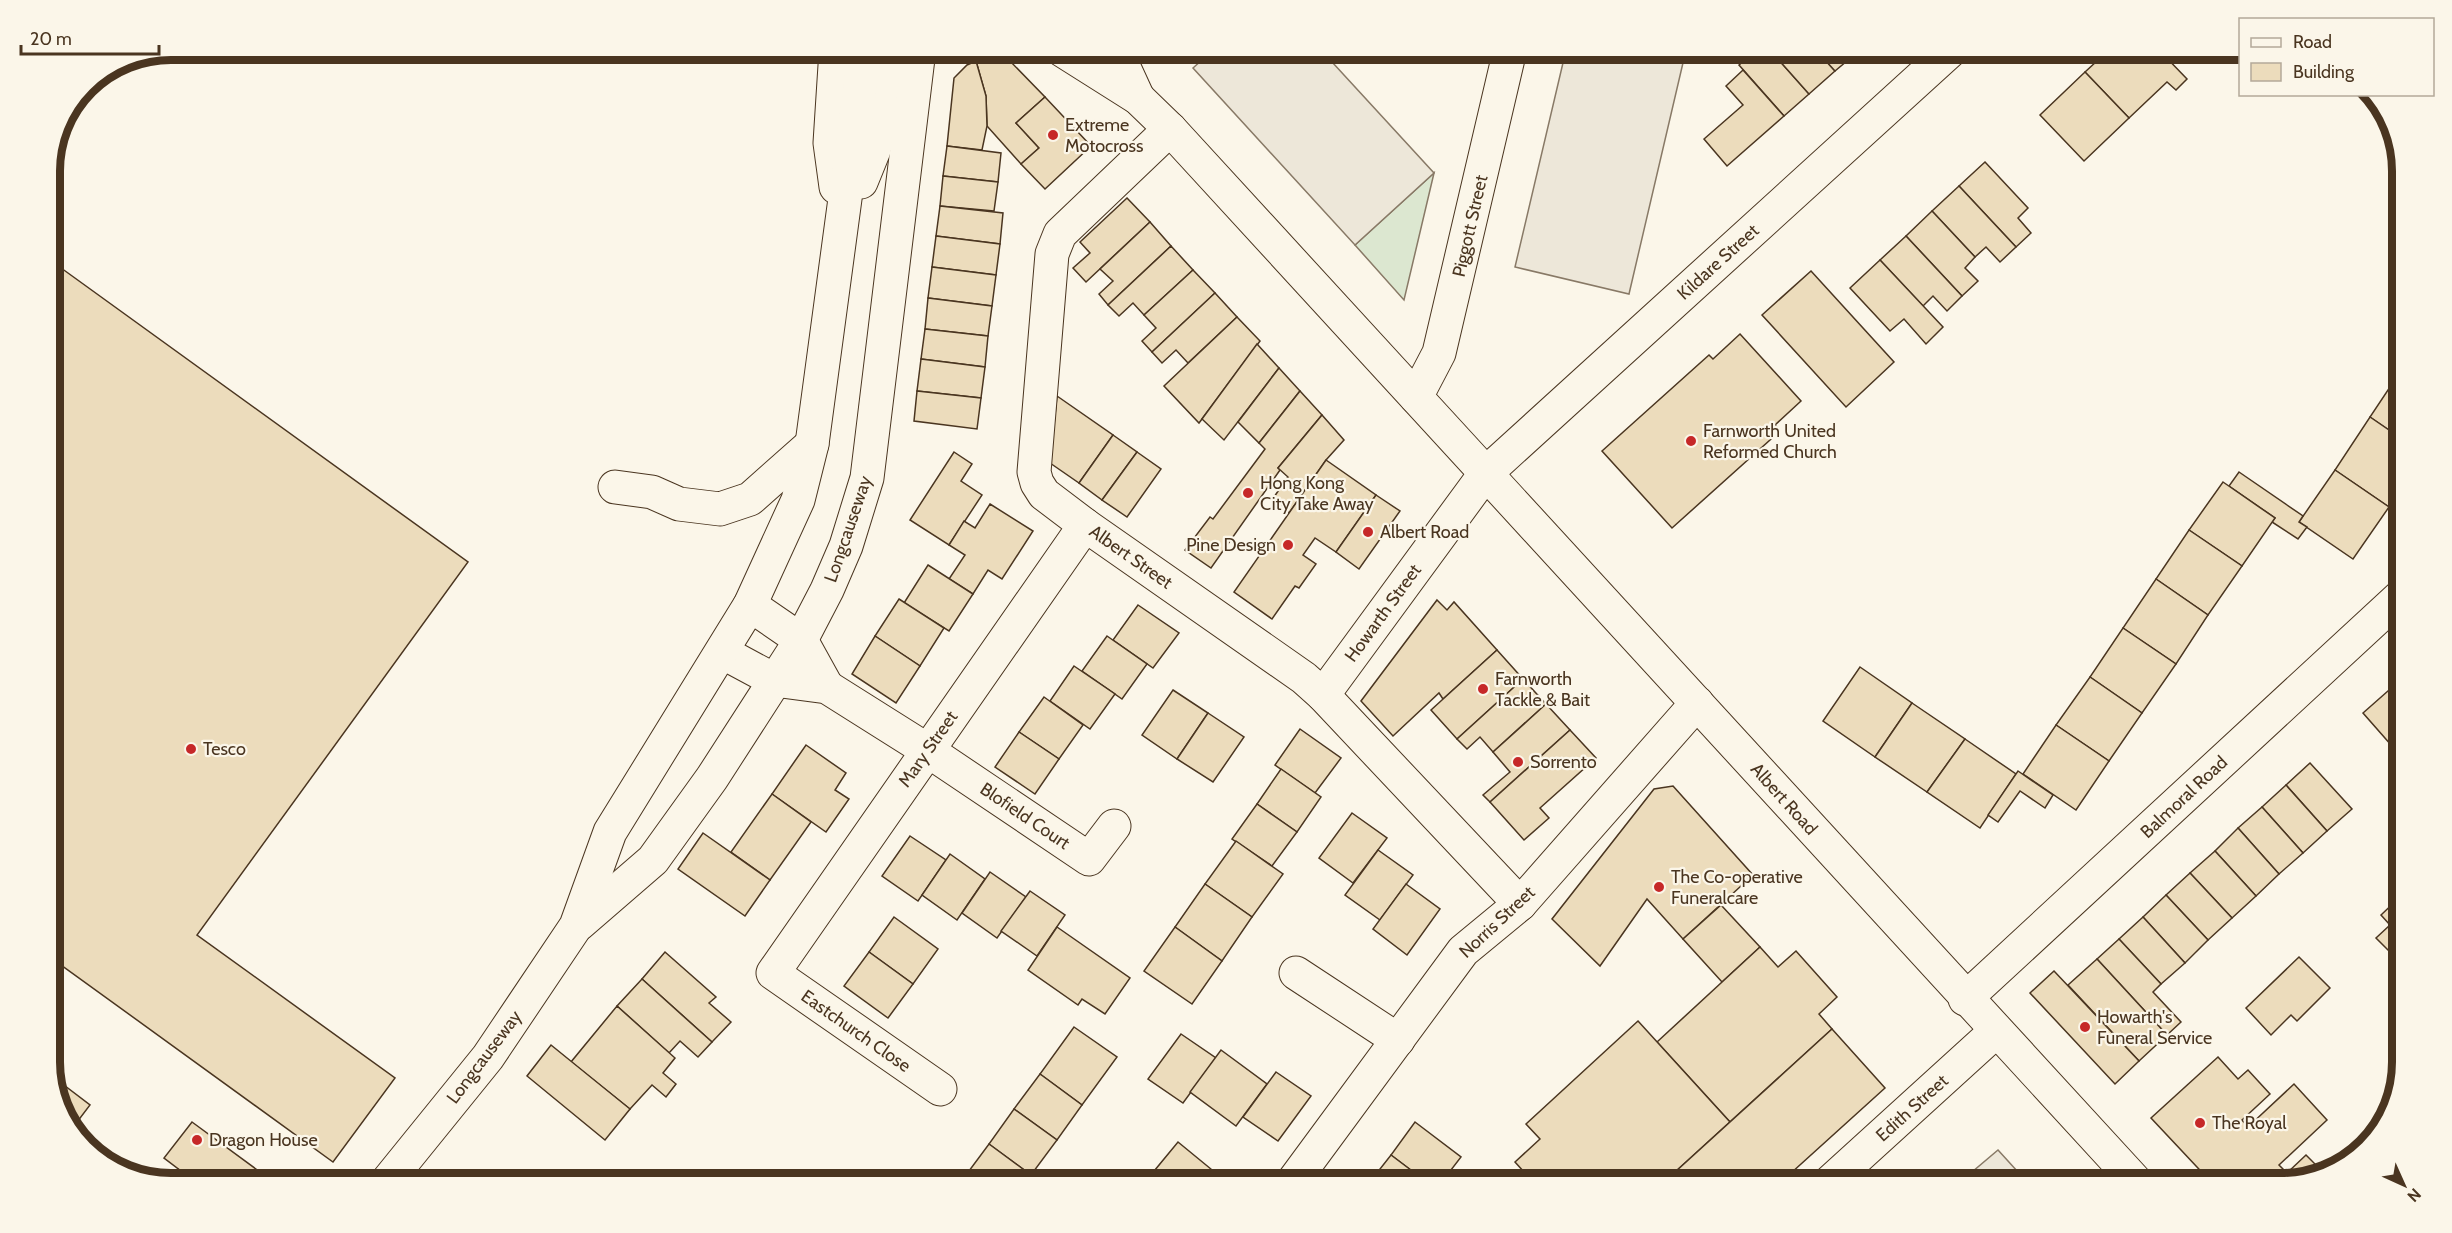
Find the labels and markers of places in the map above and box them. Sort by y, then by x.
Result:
place label: Extreme Motocross [1065,114,1144,157]
marker: Extreme Motocross [1046,128,1060,142]
place label: Farnworth United Reformed Church [1703,420,1837,463]
marker: Farnworth United Reformed Church [1684,434,1698,448]
place label: Hong Kong City Take Away [1260,472,1374,515]
marker: Hong Kong City Take Away [1241,486,1255,500]
place label: Albert Road [1380,521,1469,543]
marker: Albert Road [1361,525,1375,539]
place label: Pine Design [1186,534,1276,556]
marker: Pine Design [1281,538,1295,552]
place label: Farnworth Tackle & Bait [1495,668,1590,711]
marker: Farnworth Tackle & Bait [1476,682,1490,696]
place label: Tesco [203,738,246,760]
marker: Tesco [184,742,198,756]
place label: Sorrento [1530,751,1597,773]
marker: Sorrento [1511,755,1525,769]
place label: The Co-operative Funeralcare [1671,866,1803,909]
marker: The Co-operative Funeralcare [1652,880,1666,894]
place label: Howarth's Funeral Service [2097,1006,2212,1049]
marker: Howarth's Funeral Service [2078,1020,2092,1034]
place label: The Royal [2212,1112,2287,1134]
marker: The Royal [2193,1116,2207,1130]
place label: Dragon House [209,1129,318,1151]
marker: Dragon House [190,1133,204,1147]

